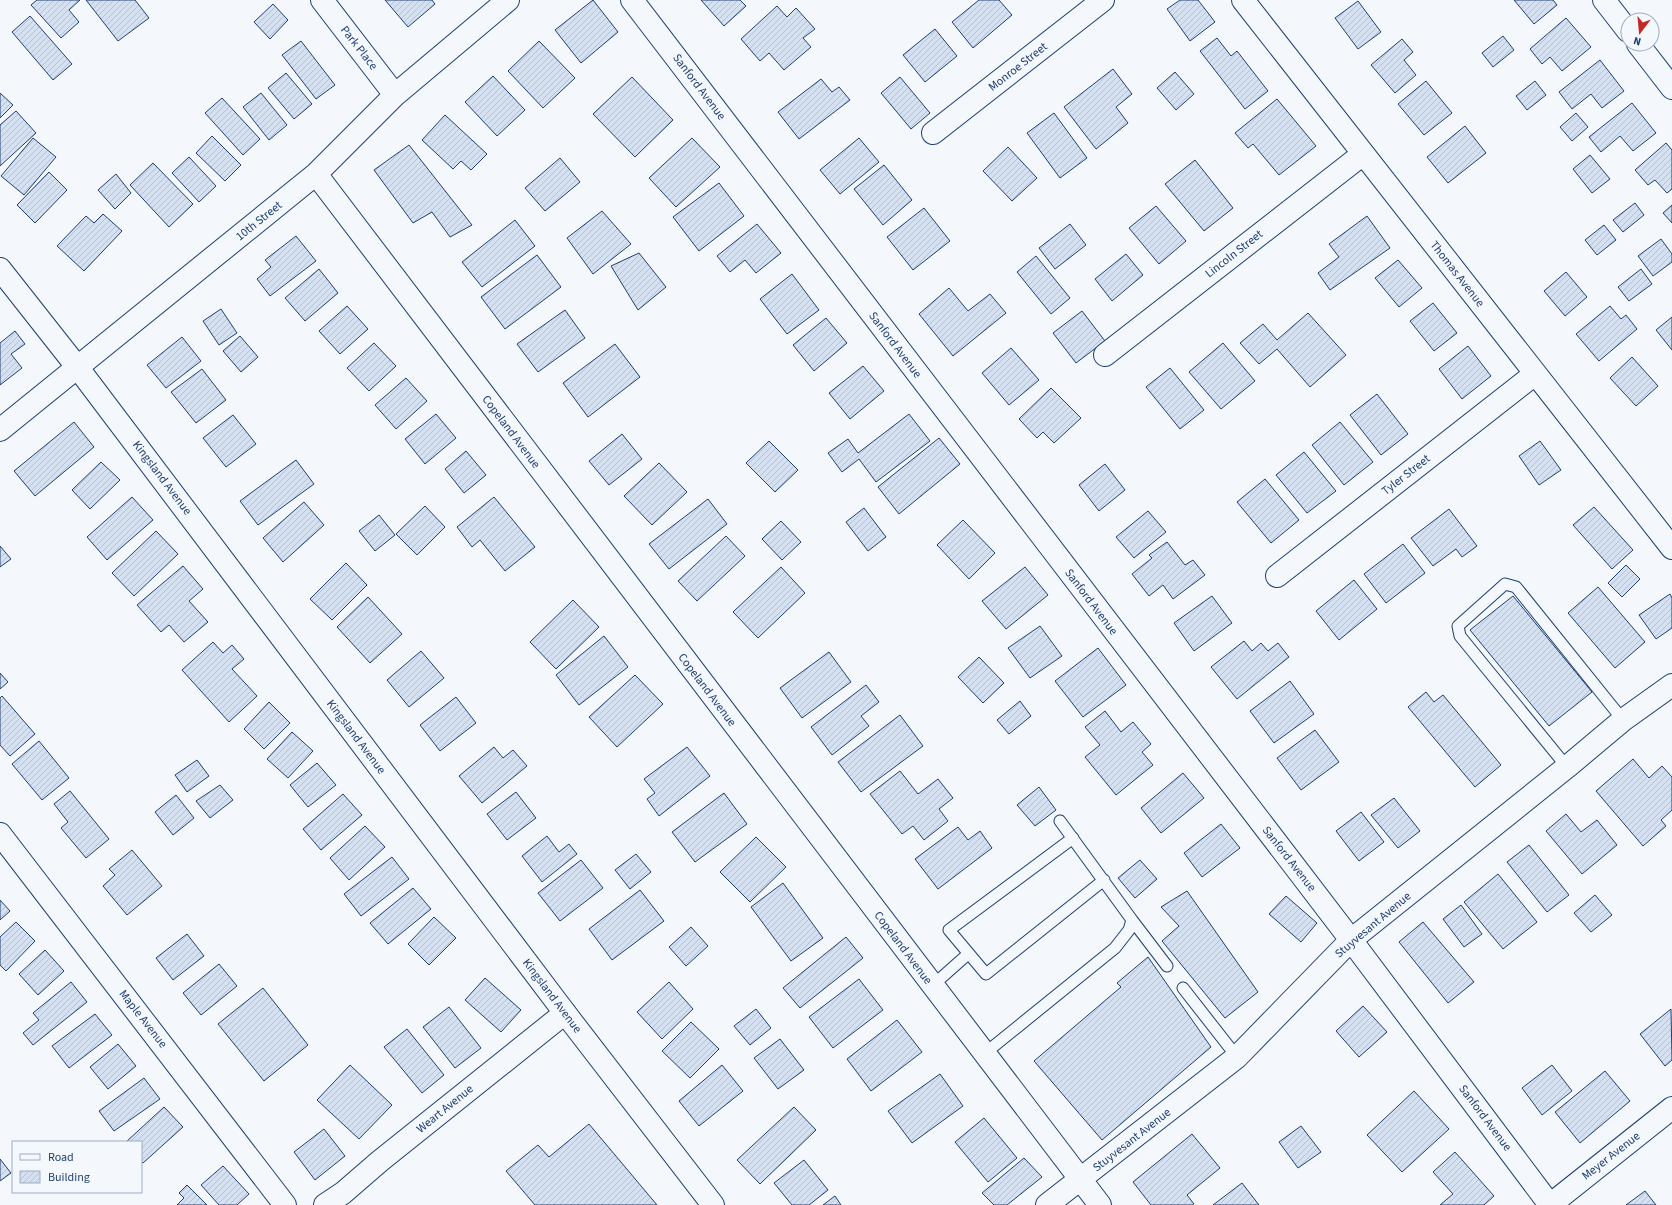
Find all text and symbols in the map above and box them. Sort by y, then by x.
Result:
north arrow [1620,12,1660,52]
street label: Park Place [336,22,382,74]
text: N [1632,33,1643,49]
street label: Monroe Street [985,39,1051,95]
street label: Sanford Avenue [668,50,730,124]
street label: 10th Street [232,197,286,245]
street label: Lincoln Street [1202,226,1266,282]
street label: Thomas Avenue [1426,237,1488,311]
street label: Sanford Avenue [864,308,926,382]
street label: Copeland Avenue [478,392,544,472]
street label: Kingsland Avenue [128,437,196,519]
street label: Tyler Street [1378,451,1434,499]
street label: Sanford Avenue [1060,565,1122,639]
street label: Copeland Avenue [674,650,740,730]
street label: Kingsland Avenue [322,696,390,778]
street label: Sanford Avenue [1258,823,1320,895]
street label: Stuyvesant Avenue [1331,888,1415,962]
street label: Copeland Avenue [870,908,936,988]
street label: Kingsland Avenue [518,955,586,1037]
street label: Maple Avenue [115,986,171,1052]
street label: Weart Avenue [413,1081,477,1137]
street label: Sanford Avenue [1454,1081,1516,1155]
street label: Stuyvesant Avenue [1089,1104,1175,1176]
street label: Meyer Avenue [1578,1128,1644,1184]
legend [12,1141,142,1193]
text: Road [48,1149,74,1166]
text: Building [48,1169,90,1186]

